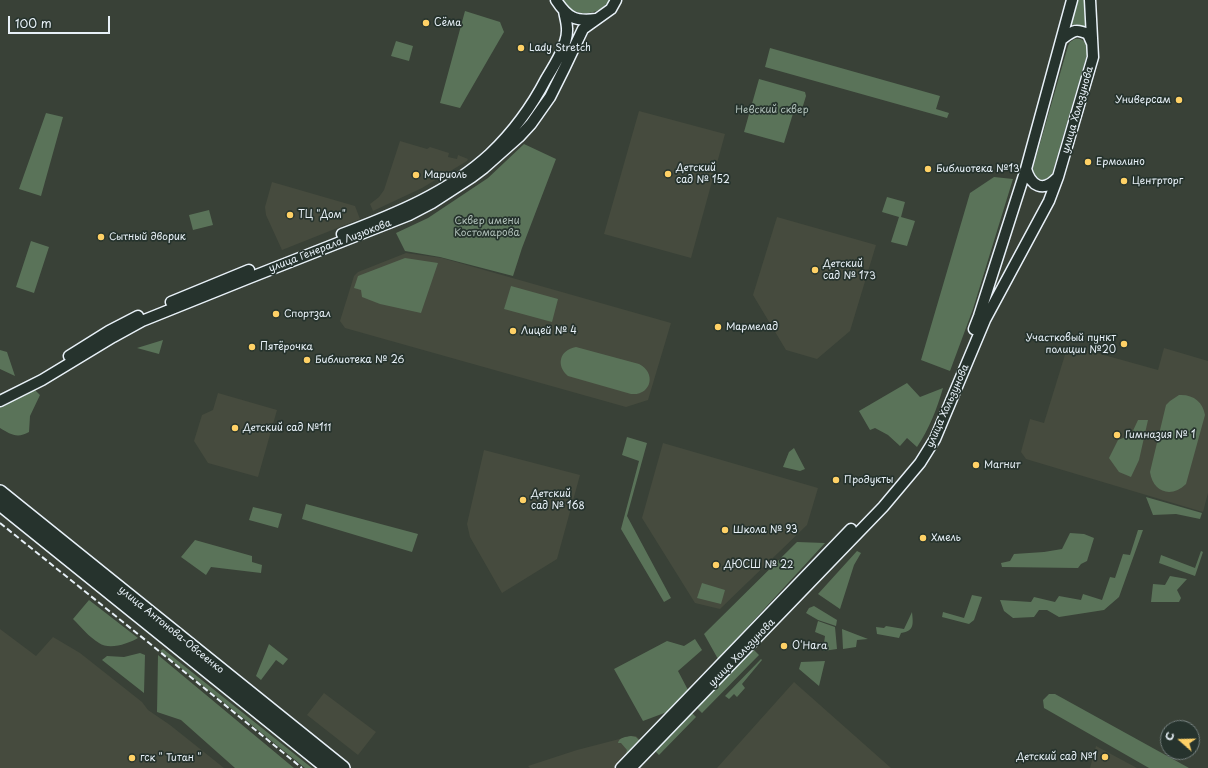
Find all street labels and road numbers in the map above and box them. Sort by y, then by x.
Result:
street label: улица Хользунова [1060,65,1096,155]
street label: улица Генерала Лизюкова [267,217,393,275]
street label: улица Хользунова [924,362,972,450]
street label: улица Антонова-Овсеенко [116,584,226,676]
street label: улица Хользунова [706,616,778,690]

